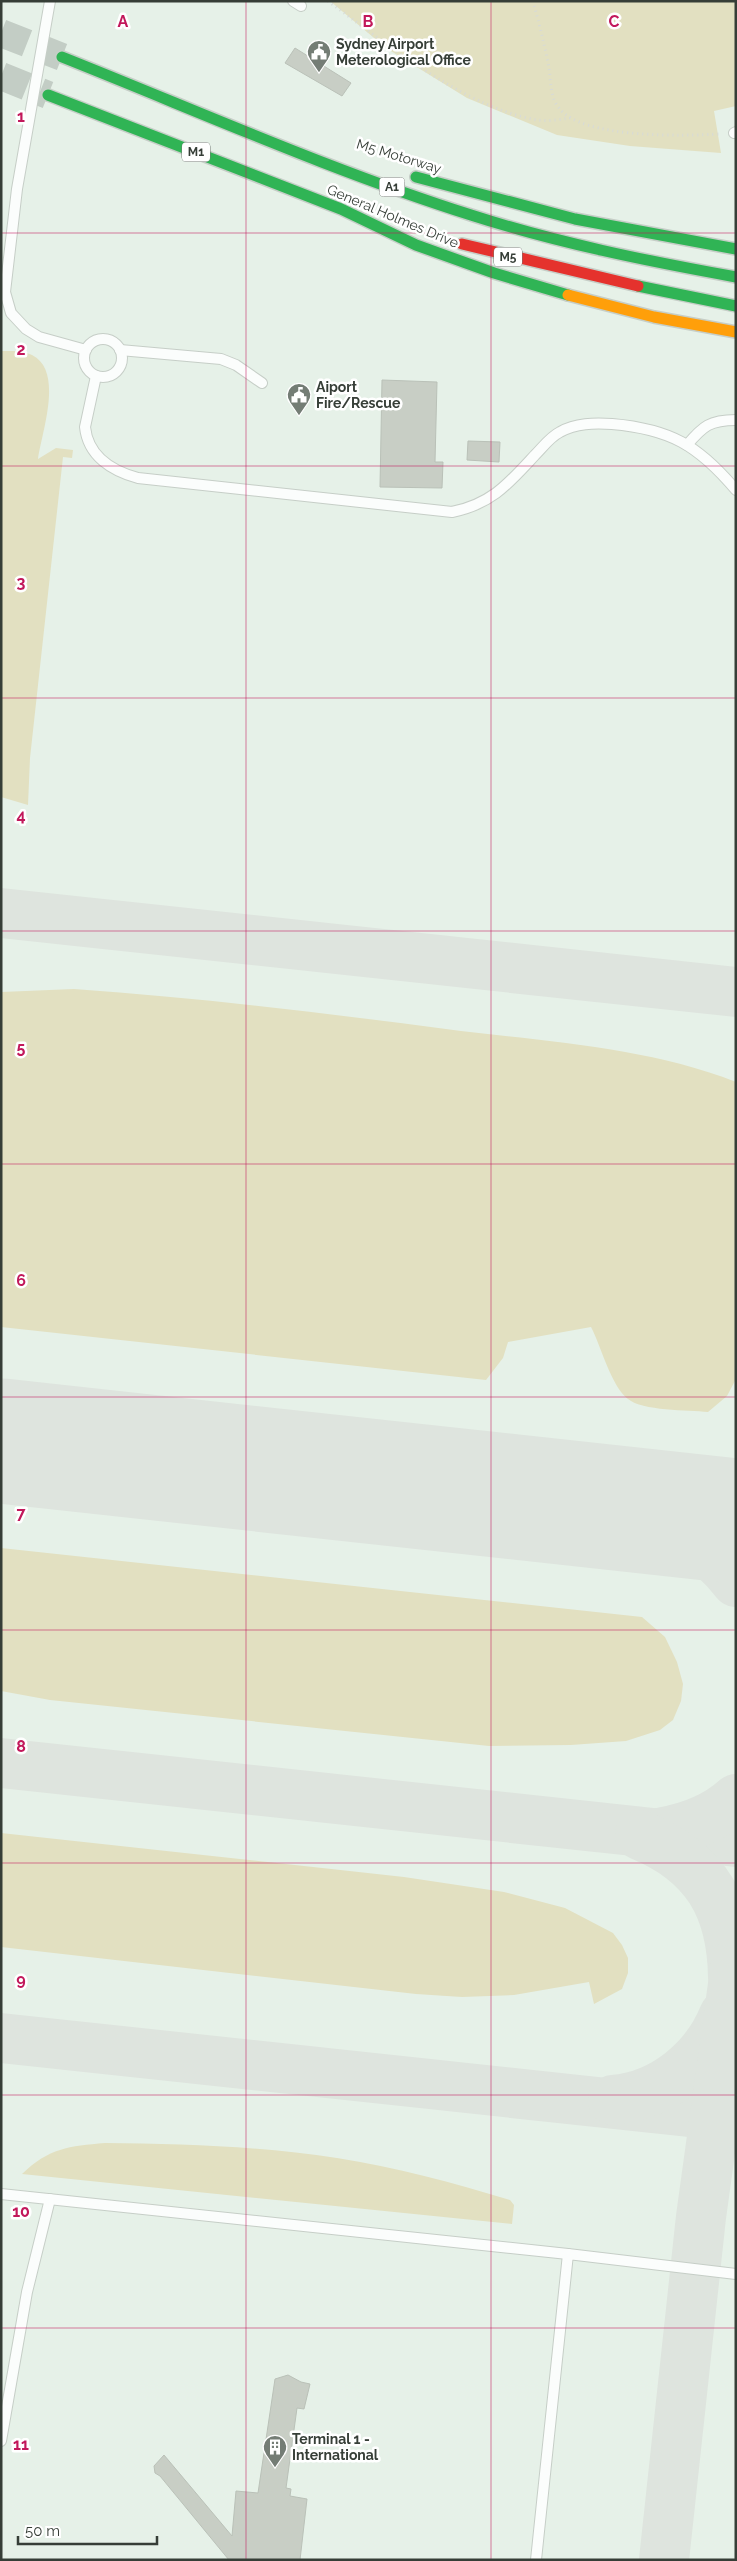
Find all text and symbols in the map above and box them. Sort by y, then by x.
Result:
text: A [118,12,129,31]
text: B [363,12,374,31]
text: C [609,12,620,31]
place label: Sydney Airport Meterological Office [336,36,472,68]
public building icon: Sydney Airport Meterological Office [306,39,332,73]
text: 1 [17,107,25,126]
street label: M5 Motorway [355,136,444,177]
road number: M1 [182,142,210,162]
road number: A1 [380,178,404,196]
street label: General Holmes Drive [325,181,461,251]
road number: M5 [494,248,522,266]
text: 2 [16,340,26,359]
place label: Aiport Fire/Rescue [316,379,401,411]
public building icon: Aiport Fire/Rescue [286,382,312,416]
text: 3 [17,573,26,592]
text: 4 [16,806,26,825]
text: 5 [17,1038,26,1057]
text: 6 [16,1271,26,1290]
text: 7 [17,1504,26,1523]
text: 8 [16,1737,26,1756]
text: 9 [16,1970,26,1989]
text: 10 [12,2202,30,2221]
place label: Terminal 1 - International [292,2431,379,2463]
building icon: Terminal 1 - International [262,2434,288,2468]
text: 11 [13,2435,29,2454]
scale bar [18,2514,156,2546]
text: 50 m [25,2522,60,2540]

